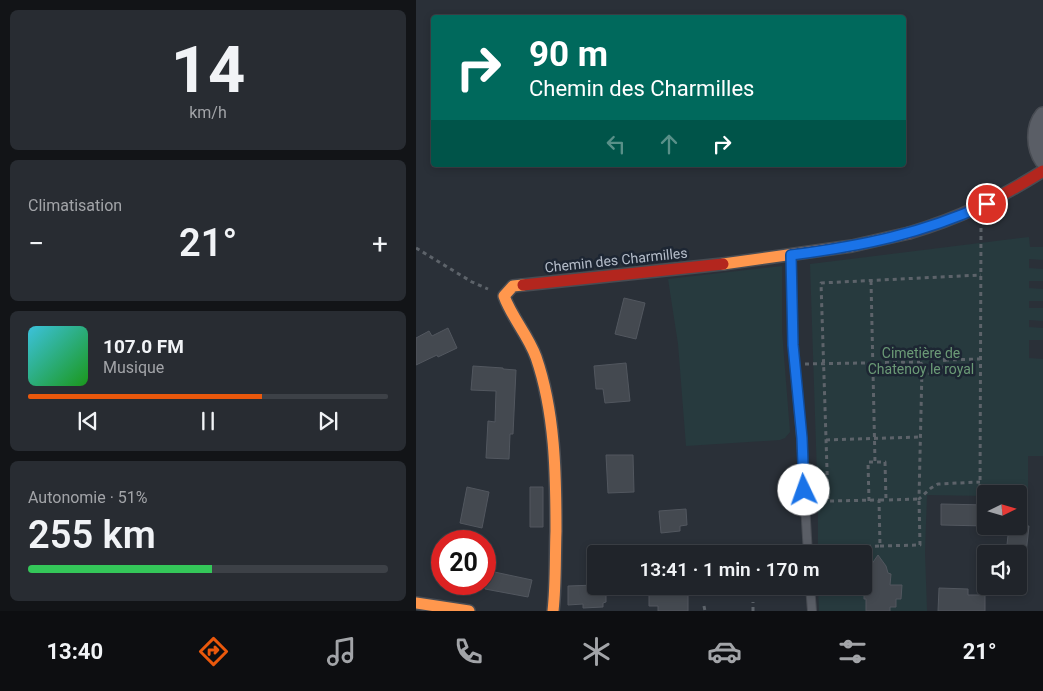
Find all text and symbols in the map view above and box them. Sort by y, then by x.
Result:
text: 14 [171,32,245,108]
text: 90 m [529,34,608,75]
icon: right [446,35,511,100]
text: Chemin des Charmilles [529,76,754,101]
text: km/h [189,103,227,122]
icon: left [602,130,630,158]
icon: ahead [655,130,683,158]
icon: right [708,130,736,158]
pin [966,183,1008,225]
icon: arrive [973,190,1001,218]
text: Climatisation [28,196,122,215]
text: 21° [179,221,237,265]
text: − [28,227,44,260]
text: + [372,227,388,260]
street label: Chemin des Charmilles [544,245,688,275]
text: 107.0 FM [103,335,184,358]
park label: Cimetière de Chatenoy le royal [868,345,974,377]
text: Musique [103,358,164,377]
icon: previous [74,407,102,435]
icon: pause [194,407,222,435]
icon: next [314,407,342,435]
position arrow [777,463,829,515]
north arrow [977,485,1027,535]
map controls [977,485,1027,595]
text: Autonomie · 51% [28,488,148,507]
text: 255 km [28,513,156,557]
speed limit sign: 20 [431,530,496,595]
button: sound [977,545,1027,595]
text: 13:41 · 1 min · 170 m [639,558,820,581]
icon: directions [196,634,231,669]
icon: music [324,634,359,669]
icon: phone [451,634,486,669]
icon: climate [579,634,614,669]
icon: car [707,634,742,669]
icon: filters [835,634,870,669]
text: 13:40 [46,639,103,664]
text: 21° [963,639,996,664]

